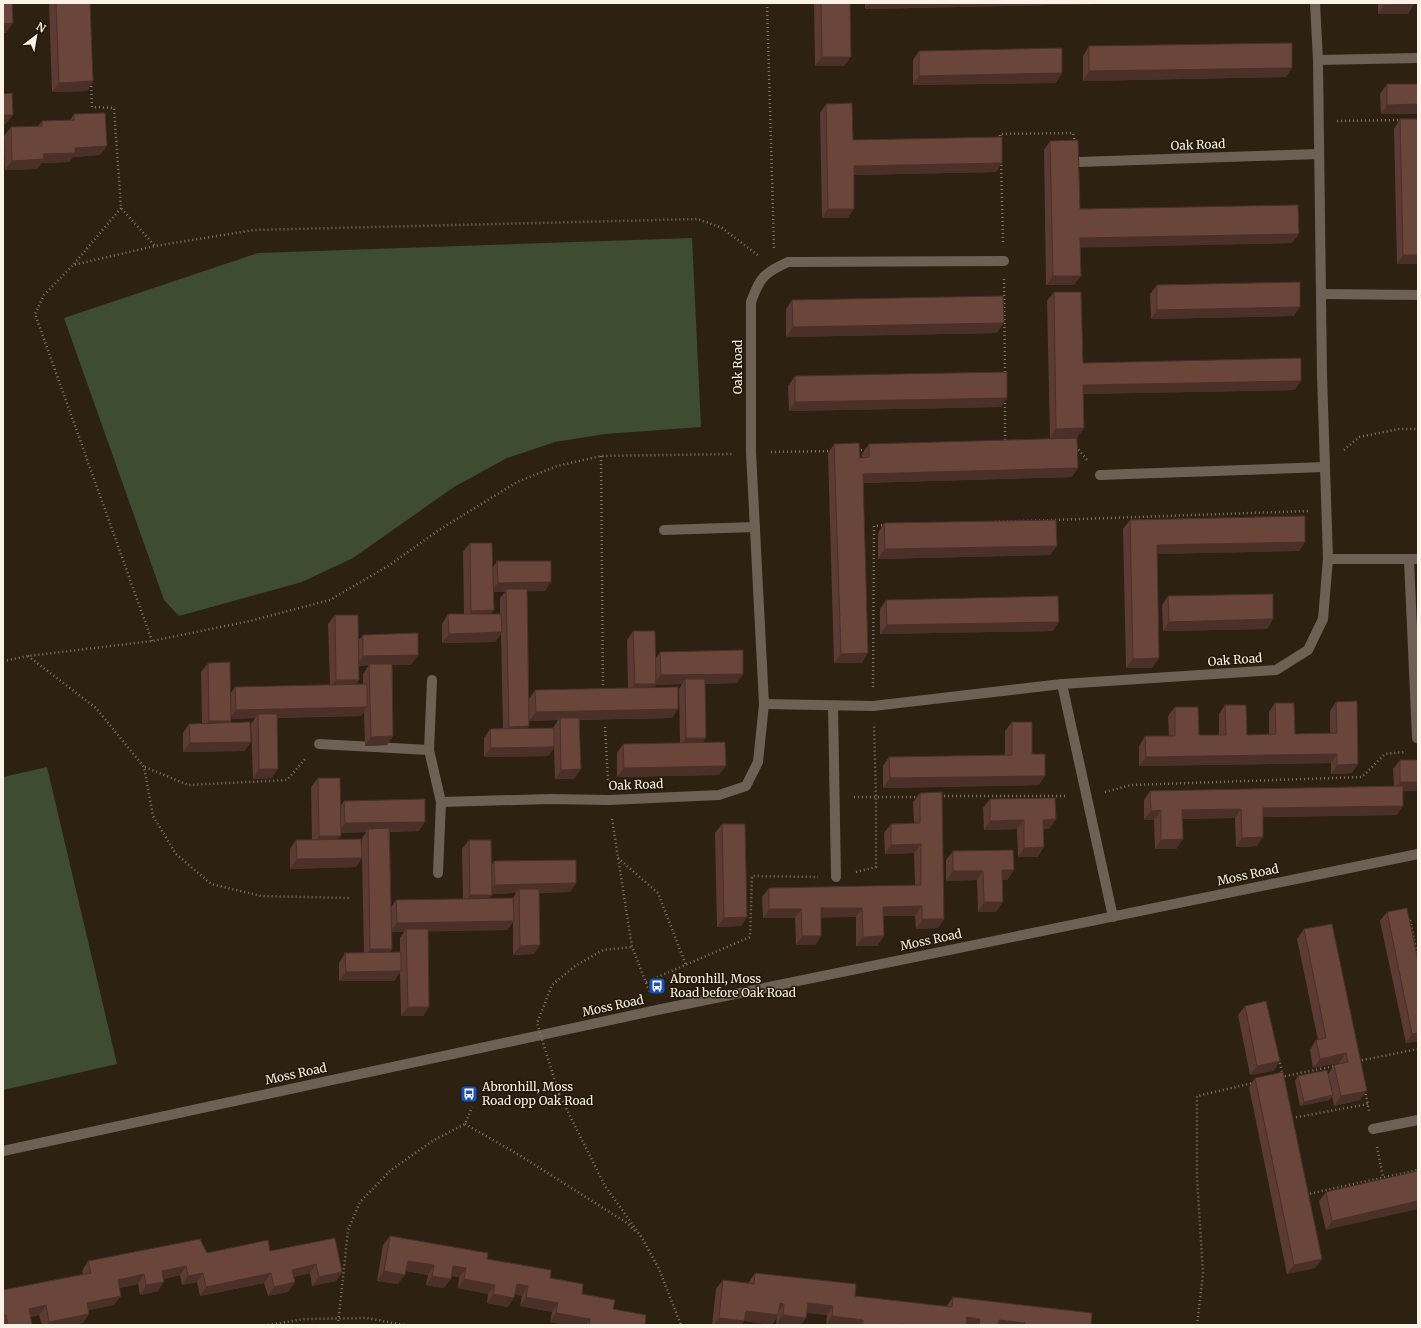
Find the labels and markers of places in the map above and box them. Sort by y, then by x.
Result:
place label: Abronhill, Moss Road before Oak Road [669,971,796,1000]
bus stop icon: Abronhill, Moss Road before Oak Road [647,976,667,996]
place label: Abronhill, Moss Road opp Oak Road [481,1079,593,1108]
bus stop icon: Abronhill, Moss Road opp Oak Road [459,1084,479,1104]

